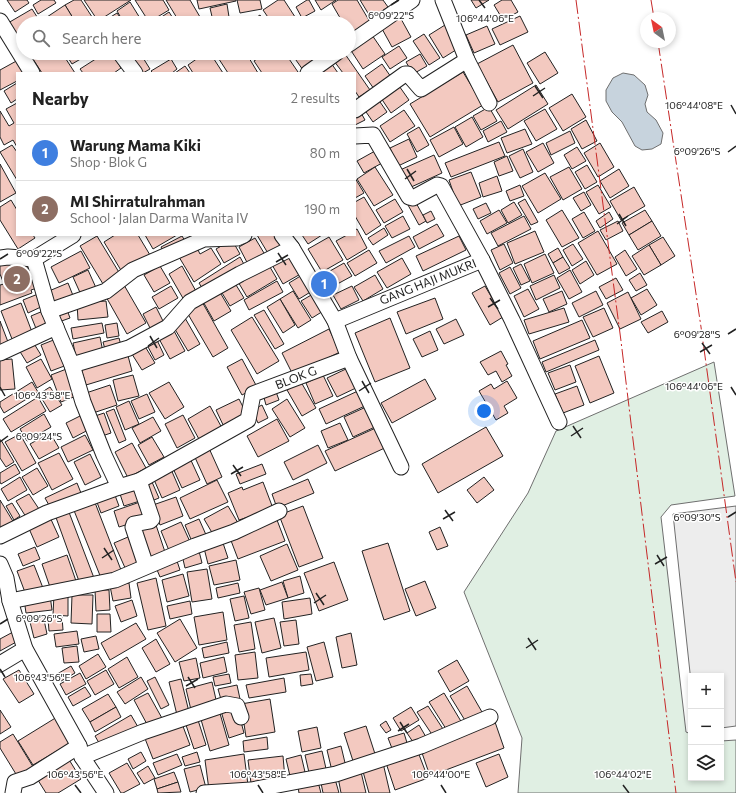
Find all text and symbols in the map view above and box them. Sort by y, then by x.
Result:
text: 6°09'22"S [368,9,414,21]
text: 106°44'06"E [456,12,514,24]
north arrow [640,12,676,48]
search box [16,16,356,60]
icon: search [30,27,52,49]
text: Search here [62,29,141,47]
text: Nearby [32,88,89,109]
text: 2 results [291,90,340,106]
text: 106°44'08"E [665,99,723,111]
text: Warung Mama Kiki [70,136,201,154]
text: 1 [42,145,48,161]
text: 80 m [310,145,340,161]
text: 6°09'26"S [674,145,720,157]
text: Shop · Blok G [70,154,147,170]
text: MI Shirratulrahman [70,192,205,210]
text: 2 [41,201,49,217]
text: 190 m [304,201,340,217]
text: School · Jalan Darma Wanita IV [70,210,249,226]
text: 6°09'22"S [16,247,62,259]
street label: GANG HAJI MUKRI [377,255,478,308]
pin: 2 [4,264,30,294]
pin: 1 [311,269,337,299]
text: 6°09'28"S [674,328,720,340]
street label: BLOK G [273,363,318,391]
text: 106°44'06"E [665,380,723,392]
text: 106°43'58"E [14,389,70,401]
your location [474,401,494,421]
text: 6°09'24"S [16,430,62,442]
text: 6°09'30"S [673,511,721,523]
text: 6°09'26"S [16,612,62,624]
text: 106°43'56"E [14,671,70,683]
map controls [688,673,724,781]
button: + [688,673,724,709]
button: − [688,709,724,745]
button: layers [688,745,724,781]
text: 106°43'56"E [47,768,103,780]
text: 106°43'58"E [230,768,286,780]
text: 106°44'00"E [412,768,470,780]
text: 106°44'02"E [594,768,652,780]

